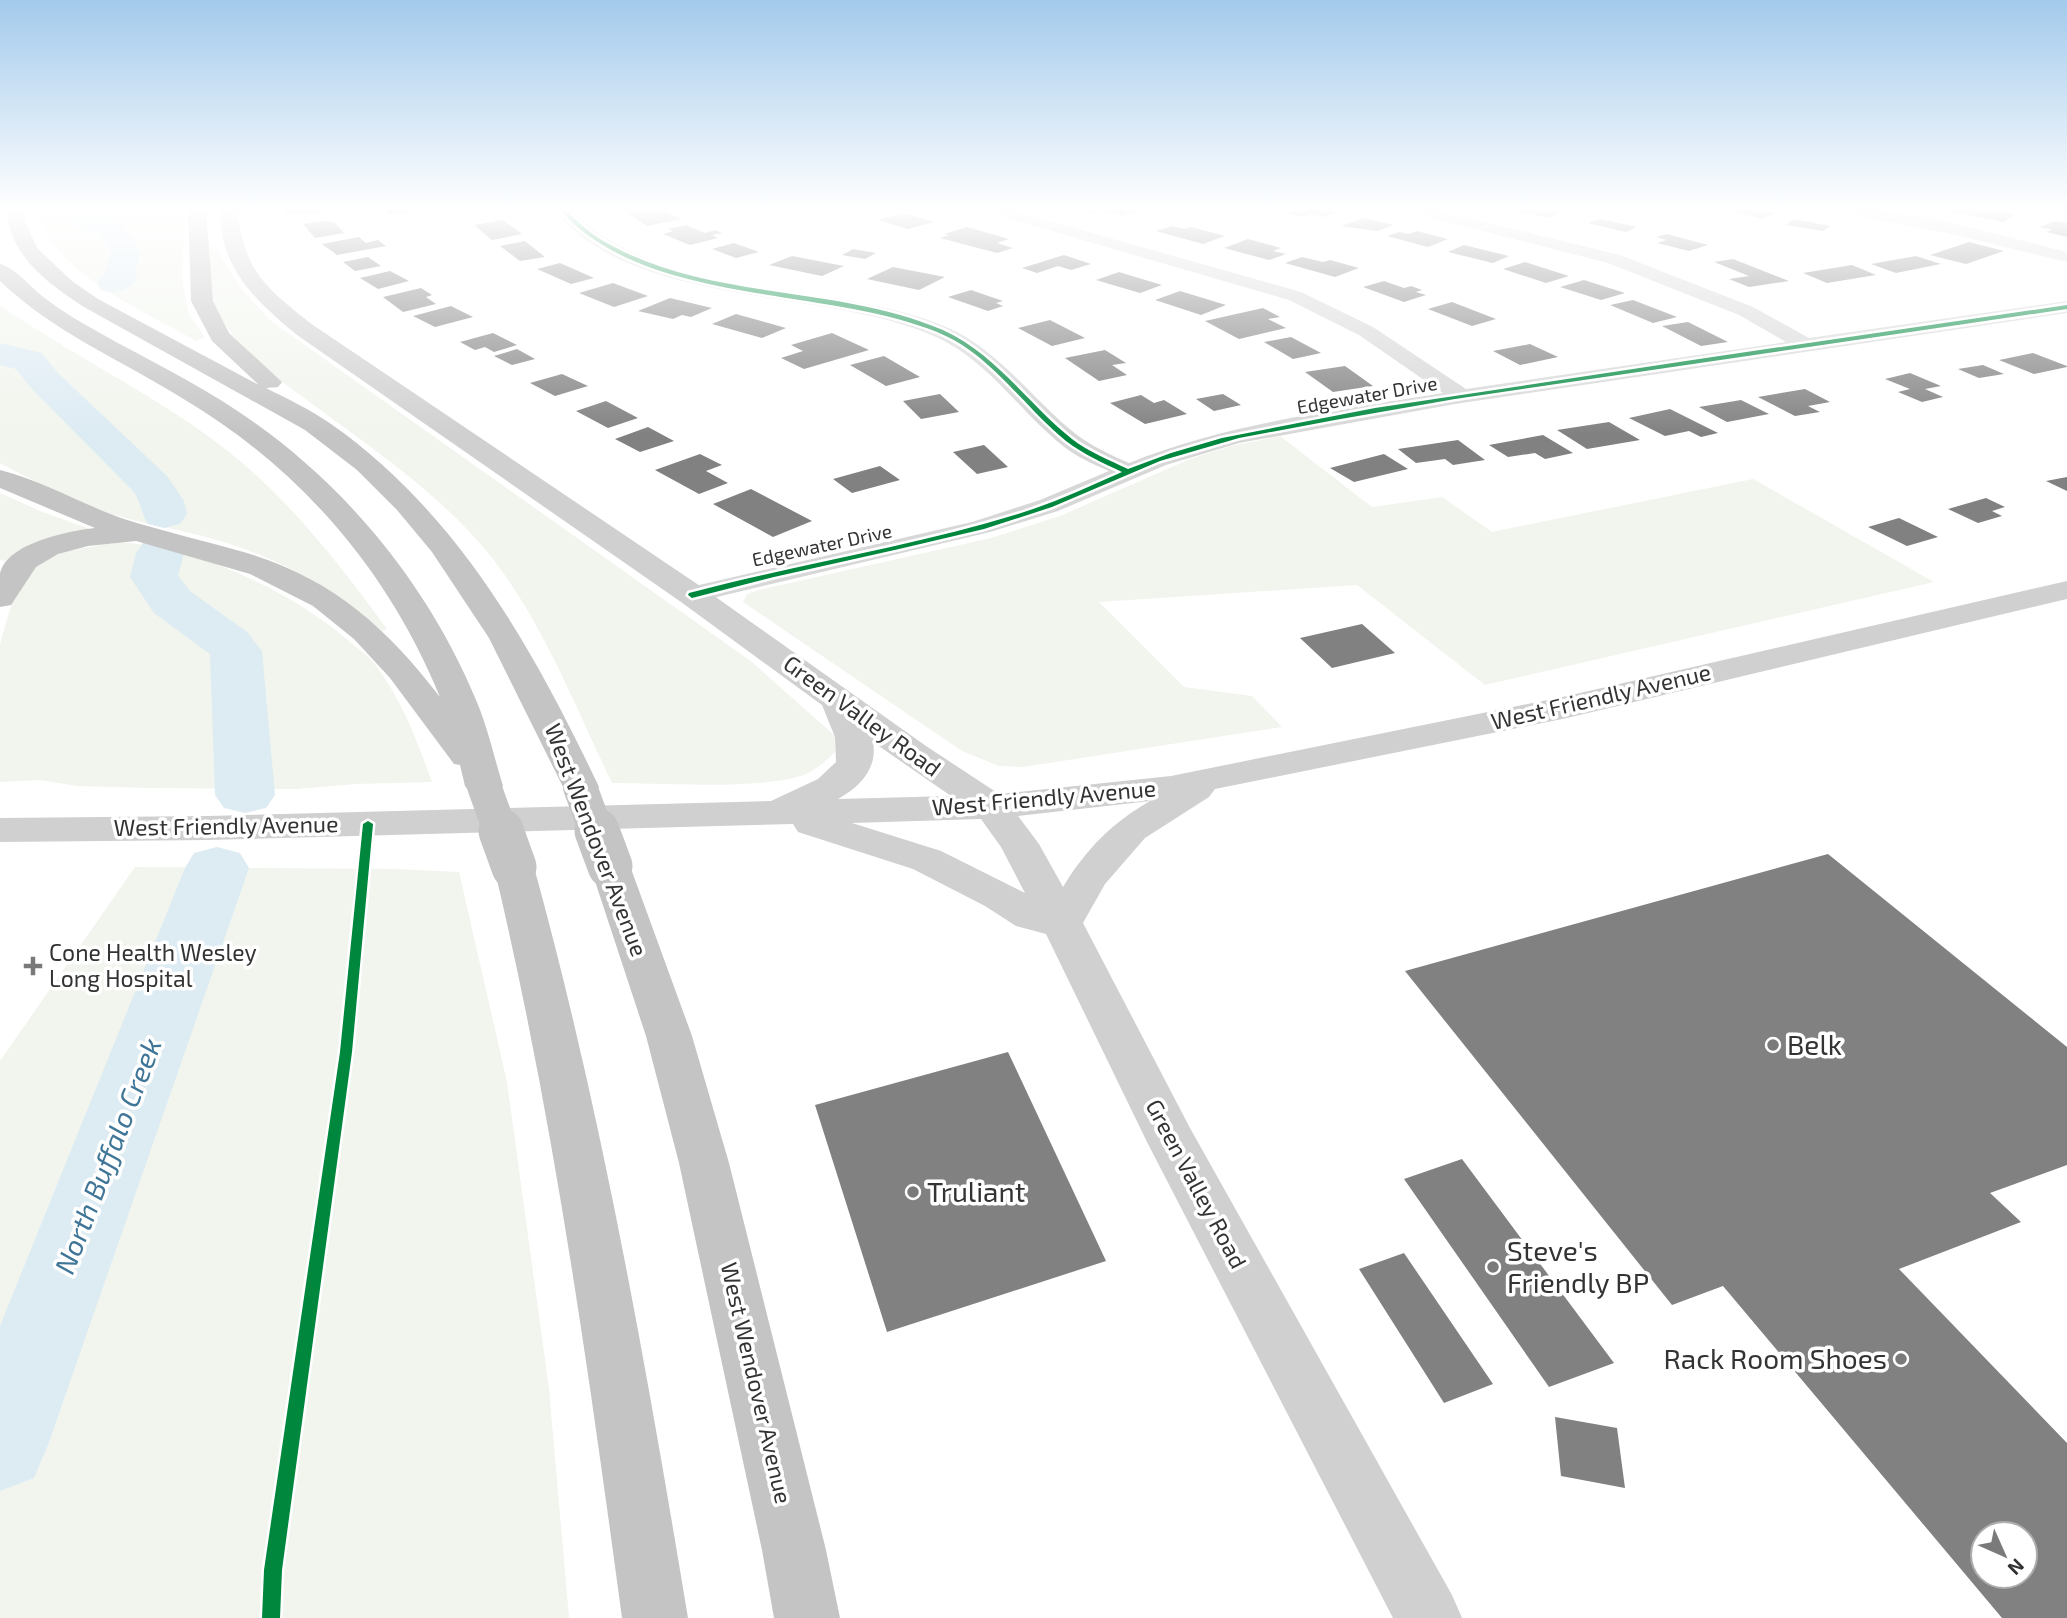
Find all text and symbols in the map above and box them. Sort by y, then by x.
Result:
street label: Edgewater Drive [1295,371,1439,418]
street label: Edgewater Drive [750,518,894,571]
street label: Green Valley Road [778,649,947,782]
street label: West Friendly Avenue [1488,657,1713,735]
street label: West Wendover Avenue [540,719,654,960]
street label: West Friendly Avenue [931,773,1157,821]
street label: West Friendly Avenue [113,809,339,841]
place label: Cone Health Wesley Long Hospital [49,938,257,992]
marker: Cone Health Wesley Long Hospital [23,956,43,976]
place label: Belk [1787,1027,1842,1061]
water label: North Buffalo Creek [46,1033,168,1279]
marker: Belk [1765,1037,1781,1053]
street label: Green Valley Road [1140,1094,1253,1273]
place label: Truliant [927,1174,1025,1208]
marker: Truliant [905,1184,921,1200]
place label: Steve's Friendly BP [1507,1233,1649,1299]
street label: West Wendover Avenue [716,1259,798,1506]
marker: Steve's Friendly BP [1485,1259,1501,1275]
place label: Rack Room Shoes [1664,1341,1887,1375]
marker: Rack Room Shoes [1893,1351,1909,1367]
north arrow [1969,1520,2039,1590]
text: N [2003,1554,2029,1580]

